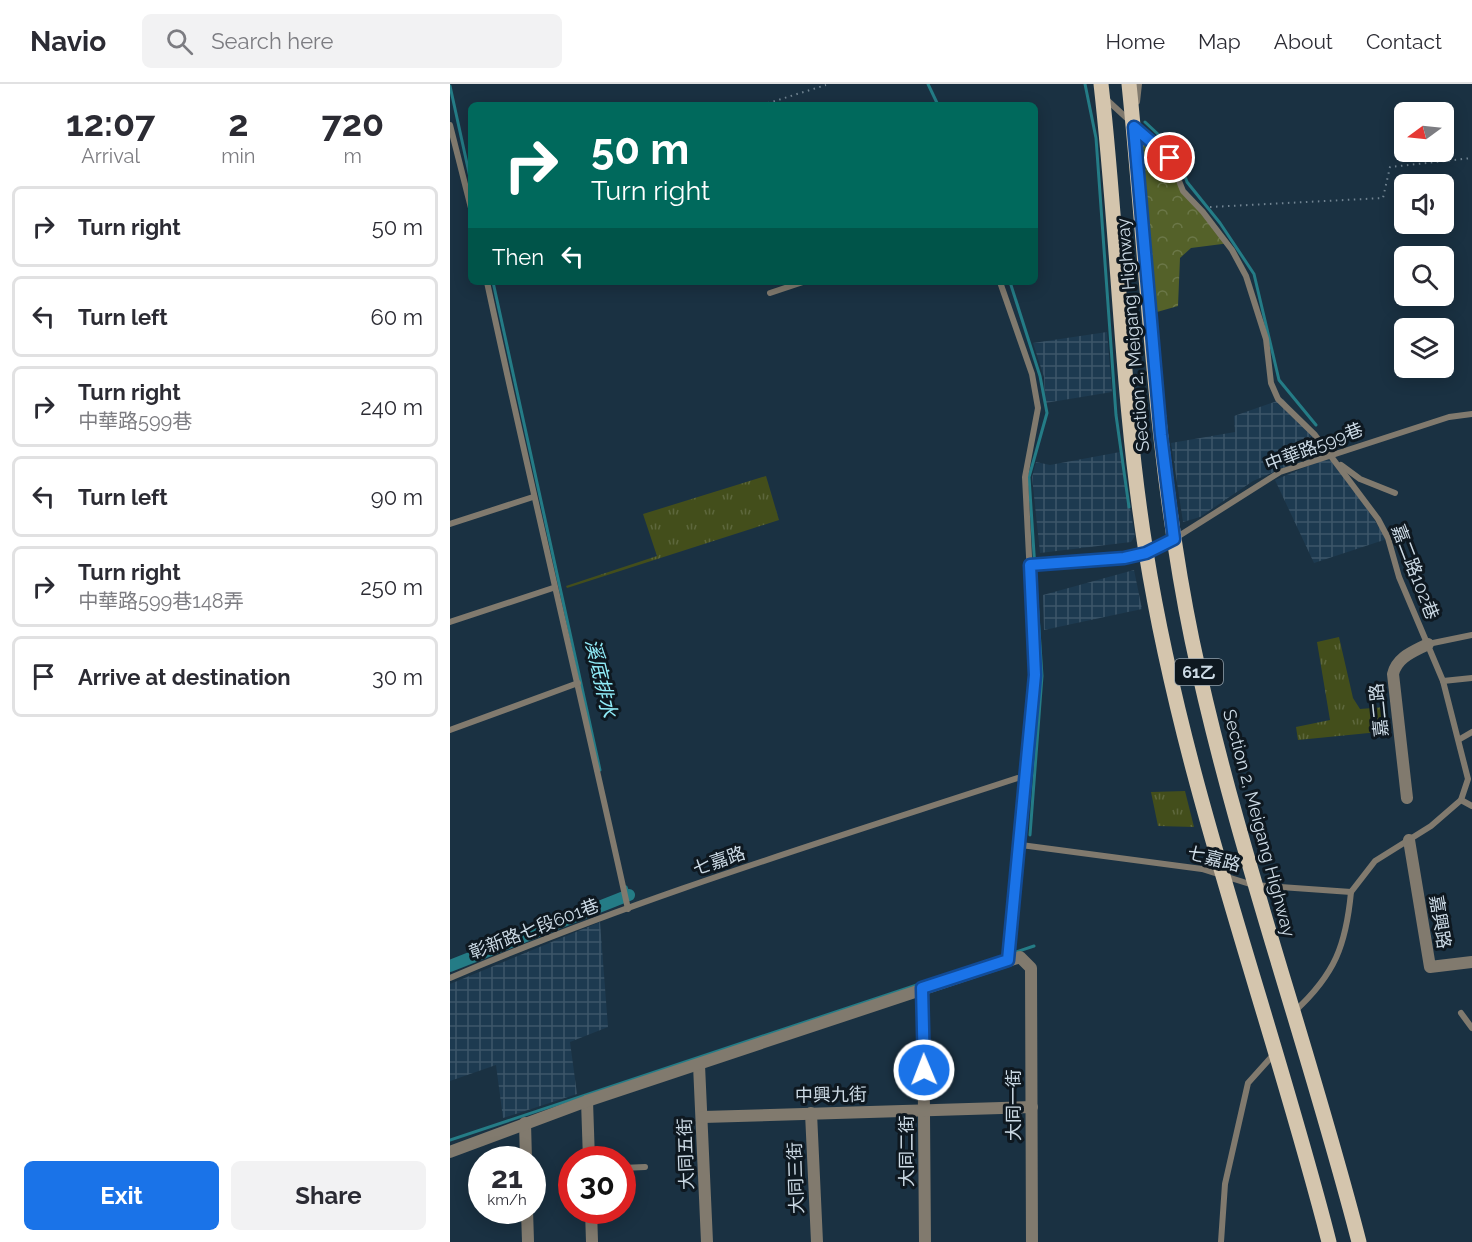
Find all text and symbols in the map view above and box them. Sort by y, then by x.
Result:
search box [142,14,562,68]
text: Navio [30,25,106,58]
icon: search [163,25,196,58]
text: Search here [211,28,333,54]
text: Home [1106,29,1165,54]
text: Map [1198,29,1241,54]
text: About [1274,29,1333,54]
text: Contact [1366,29,1442,54]
text: 12:07 [66,102,155,144]
text: 2 [228,102,248,144]
text: 720 [321,102,384,144]
north arrow [1394,102,1454,162]
map controls [1394,102,1454,378]
text: 50 m [591,125,689,174]
icon: right [492,126,570,204]
pin [1144,132,1195,183]
icon: arrive [1153,141,1186,174]
text: Arrival [81,144,140,168]
text: min [221,144,256,168]
text: m [344,144,362,168]
button: sound [1394,174,1454,234]
text: Turn right [591,175,710,206]
icon: right [27,210,60,243]
text: Turn right [78,214,181,240]
text: 50 m [372,214,423,240]
street label: Section 2, Meigang Highway [1112,217,1153,453]
icon: left [556,240,589,273]
text: Then [492,244,544,270]
button: search [1394,246,1454,306]
icon: left [27,300,60,333]
text: Turn left [78,304,168,330]
text: 60 m [370,304,423,330]
button: layers [1394,318,1454,378]
text: Turn right [78,379,181,405]
icon: right [27,390,60,423]
text: 240 m [360,394,423,420]
text: 中華路599巷 [78,409,192,433]
street label: 中華路599巷 [1262,418,1366,475]
icon: left [27,480,60,513]
text: Turn left [78,484,168,510]
text: 90 m [371,484,423,510]
street label: 嘉二路102巷 [1388,521,1443,622]
text: Turn right [78,559,181,585]
icon: right [27,570,60,603]
text: 250 m [360,574,423,600]
text: 中華路599巷148弄 [78,589,244,613]
water label: 溪底排水 [580,636,622,721]
road number: 61乙 [1175,659,1223,685]
icon: arrive [27,660,60,693]
text: Arrive at destination [78,664,291,690]
text: 30 m [372,664,423,690]
street label: 嘉二路 [1365,682,1392,738]
street label: Section 2, Meigang Highway [1219,707,1300,939]
street label: 七嘉路 [690,842,748,879]
street label: 七嘉路 [1185,842,1243,875]
street label: 彰新路七段601巷 [466,894,602,963]
street label: 嘉興路 [1426,894,1455,950]
position arrow [892,1038,956,1102]
street label: 大同一街 [1003,1069,1024,1141]
street label: 中興九街 [795,1083,867,1106]
street label: 大同二街 [896,1115,917,1187]
street label: 大同五街 [674,1118,697,1190]
street label: 大同三街 [784,1142,807,1214]
speed limit sign: 30 [558,1146,636,1224]
text: 21 [491,1160,523,1195]
button: Exit [24,1161,219,1230]
button: Share [231,1161,426,1230]
text: km/h [487,1191,527,1209]

